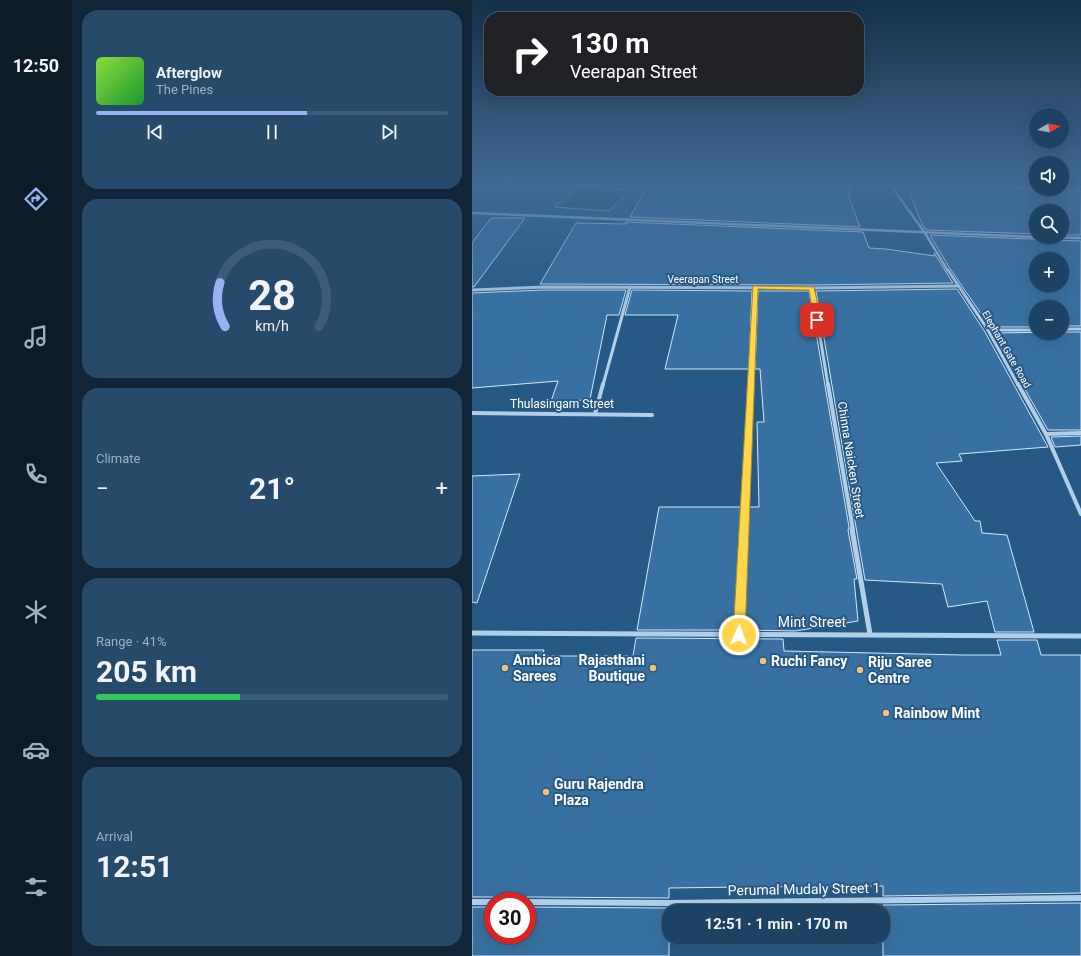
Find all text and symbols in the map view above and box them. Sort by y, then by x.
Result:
text: 130 m [570,27,649,60]
icon: right [504,28,556,80]
text: 12:50 [13,55,59,76]
text: Veerapan Street [570,61,698,82]
text: Afterglow [156,64,222,82]
text: The Pines [156,82,213,97]
north arrow [1029,108,1069,148]
map controls [1029,108,1069,340]
icon: previous [144,121,166,143]
icon: pause [261,121,283,143]
icon: next [378,121,400,143]
button: sound [1029,156,1069,196]
icon: directions [22,185,50,213]
button: search [1029,204,1069,244]
button: + [1029,252,1069,292]
text: 28 [248,271,296,320]
street label: Veerapan Street [668,274,738,285]
button: − [1029,300,1069,340]
pin [800,303,834,337]
icon: arrive [806,309,828,331]
street label: Elephant Gate Road [980,309,1033,390]
text: km/h [255,317,289,333]
icon: music [22,323,50,351]
street label: Thulasingam Street [510,397,614,411]
street label: Chinna Naicken Street [835,401,867,519]
text: Climate [96,451,140,466]
icon: phone [22,460,50,488]
text: 21° [249,471,295,506]
text: − [96,476,109,501]
text: + [436,476,448,501]
icon: climate [22,598,50,626]
position arrow [718,614,760,656]
street label: Mint Street [778,614,847,630]
text: Range · 41% [96,634,166,649]
place label: Ambica Sarees [513,652,561,684]
place label: Rajasthani Boutique [579,652,645,684]
place label: Ruchi Fancy [771,653,848,669]
text: 205 km [96,654,197,689]
place label: Riju Saree Centre [868,654,932,686]
marker: Ruchi Fancy [758,656,768,666]
marker: Ambica Sarees [500,663,510,673]
marker: Rajasthani Boutique [648,663,658,673]
marker: Riju Saree Centre [855,665,865,675]
place label: Rainbow Mint [894,705,980,721]
marker: Rainbow Mint [881,708,891,718]
icon: car [22,736,50,764]
place label: Guru Rajendra Plaza [554,776,644,808]
marker: Guru Rajendra Plaza [541,787,551,797]
text: Arrival [96,829,133,844]
text: 12:51 [96,849,173,884]
icon: filters [22,873,50,901]
street label: Perumal Mudaly Street 1 [728,880,880,898]
speed limit sign: 30 [484,892,536,944]
text: 12:51 · 1 min · 170 m [705,915,847,933]

